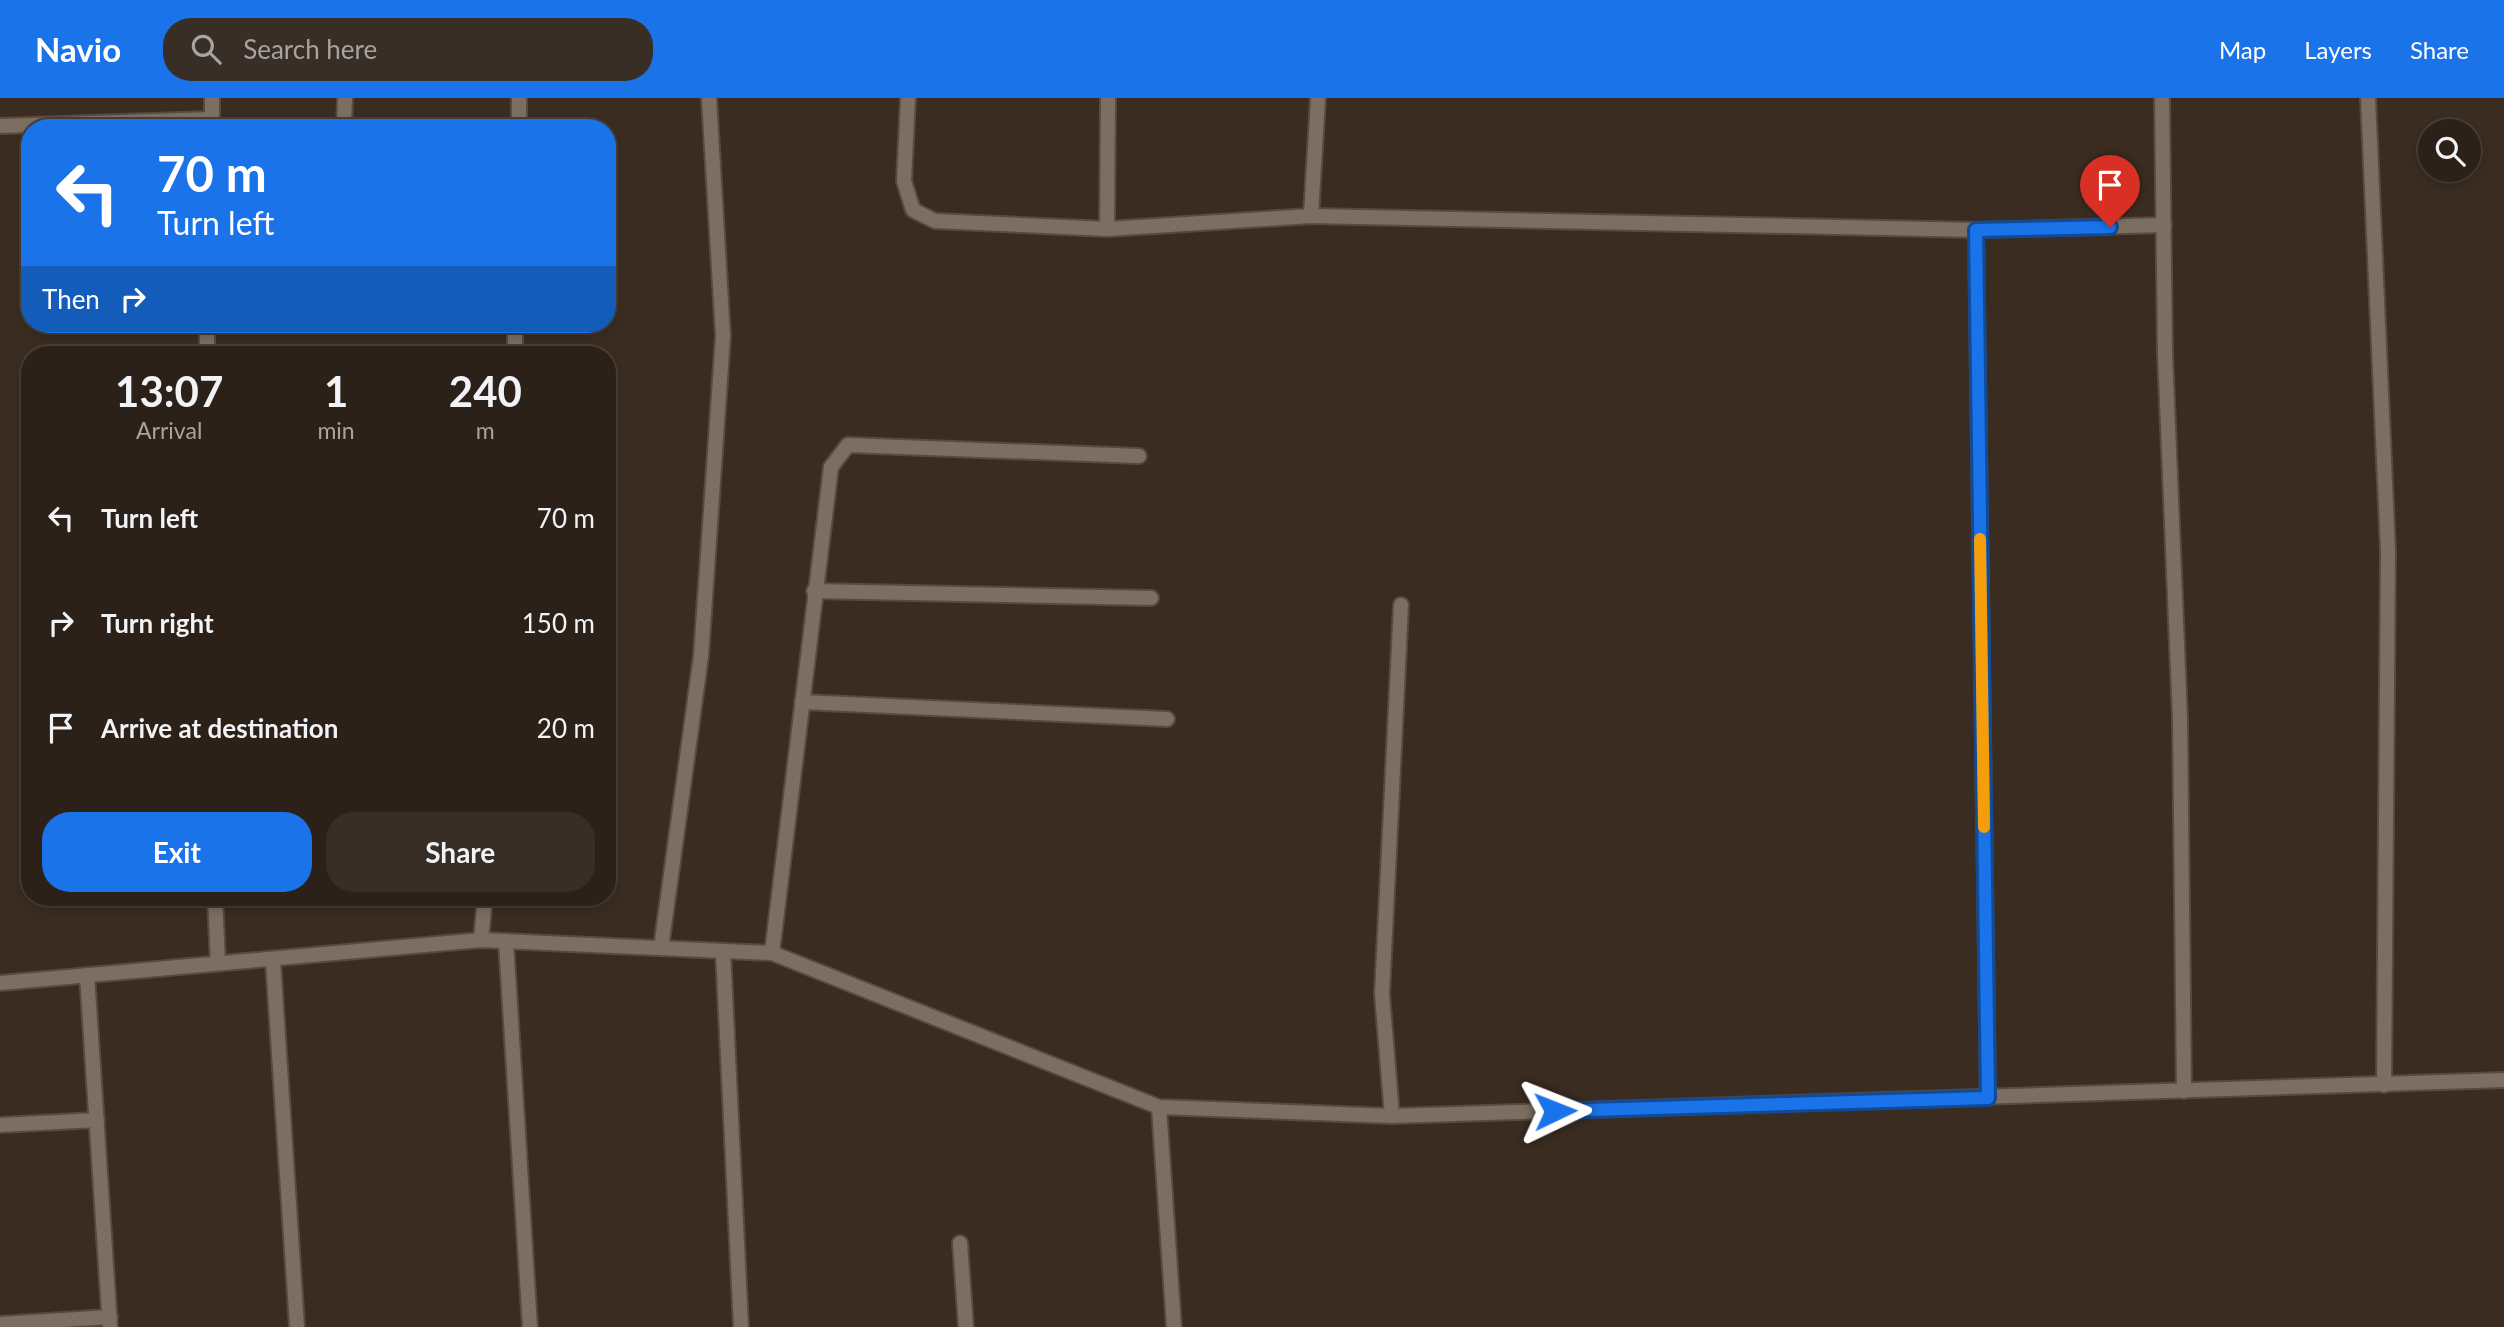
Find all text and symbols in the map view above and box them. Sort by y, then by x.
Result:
search box [163,18,653,81]
text: Navio [35,29,121,69]
icon: search [187,30,225,68]
text: Search here [243,33,377,65]
text: Map [2219,35,2266,64]
text: Layers [2304,35,2372,64]
text: Share [2410,35,2469,64]
map controls [2418,119,2481,182]
button: search [2418,119,2481,182]
text: 70 m [157,144,267,202]
icon: left [42,147,133,238]
pin [2080,155,2140,227]
icon: arrive [2091,166,2129,204]
text: Turn left [157,203,274,242]
icon: right [114,280,152,318]
text: Then [42,283,100,315]
text: 13:07 [115,366,223,416]
text: 1 [324,366,348,416]
text: 240 [449,366,522,416]
text: Arrival [136,416,202,444]
text: min [317,416,355,444]
text: m [476,416,495,444]
icon: left [42,499,80,537]
text: Turn left [101,502,198,534]
text: 70 m [537,502,595,534]
icon: right [42,604,80,642]
text: Turn right [101,607,214,639]
text: 150 m [522,607,595,639]
icon: arrive [42,709,80,747]
text: Arrive at destination [101,712,338,744]
text: 20 m [537,712,595,744]
button: Exit [42,812,312,892]
button: Share [326,812,595,892]
position arrow [1518,1074,1592,1148]

